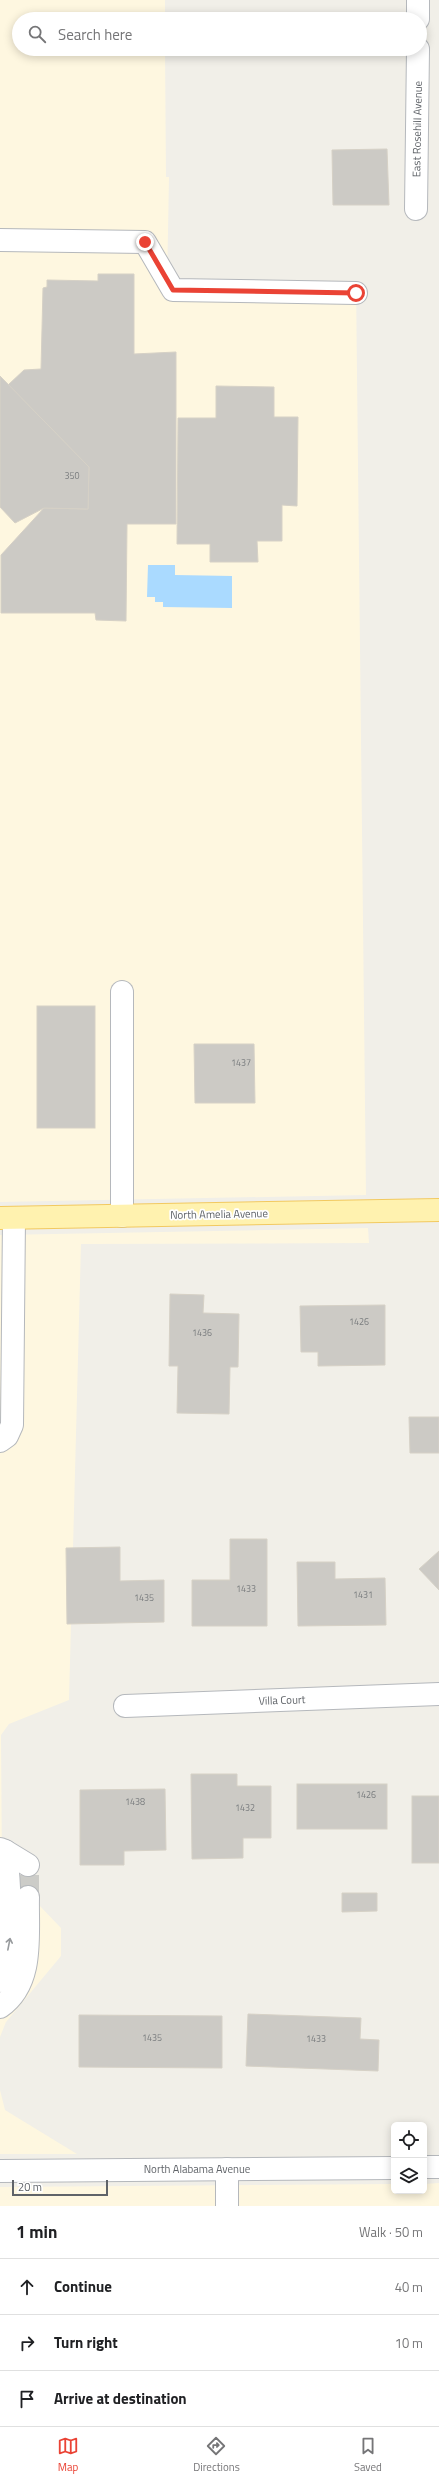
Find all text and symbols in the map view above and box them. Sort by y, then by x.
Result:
search box [12,12,427,56]
icon: search [26,23,48,45]
text: Search here [58,23,132,46]
street label: East Rosehill Avenue [408,80,426,177]
route end [136,233,154,251]
route start [347,284,365,302]
house number: 350 [64,469,80,482]
house number: 1437 [231,1056,251,1069]
street label: North Amelia Avenue [170,1205,268,1223]
house number: 1426 [349,1315,369,1328]
house number: 1436 [192,1326,212,1339]
house number: 1433 [236,1582,256,1595]
house number: 1431 [353,1588,373,1601]
house number: 1435 [134,1591,154,1604]
street label: Villa Court [258,1691,306,1709]
house number: 1426 [356,1788,376,1801]
house number: 1438 [125,1795,145,1808]
house number: 1432 [235,1801,255,1814]
one-way arrow [6,1938,14,1951]
house number: 1435 [142,2031,162,2044]
house number: 1433 [306,2032,326,2045]
map controls [391,2122,427,2194]
button: locate [391,2122,427,2158]
button: layers [391,2158,427,2194]
street label: North Alabama Avenue [144,2161,251,2177]
scale bar [12,2178,108,2197]
text: 20 m [18,2179,42,2195]
text: 1 min [16,2219,57,2245]
text: Walk · 50 m [359,2222,423,2242]
text: Continue [54,2275,112,2298]
icon: ahead [16,2276,38,2298]
text: 40 m [395,2277,423,2297]
text: Turn right [54,2331,118,2354]
icon: right [16,2332,38,2354]
text: 10 m [395,2333,423,2353]
text: Arrive at destination [54,2387,187,2410]
icon: arrive [16,2388,38,2410]
tab: Map [57,2435,79,2475]
tab: Directions [193,2435,240,2475]
tab: Saved [354,2435,382,2475]

